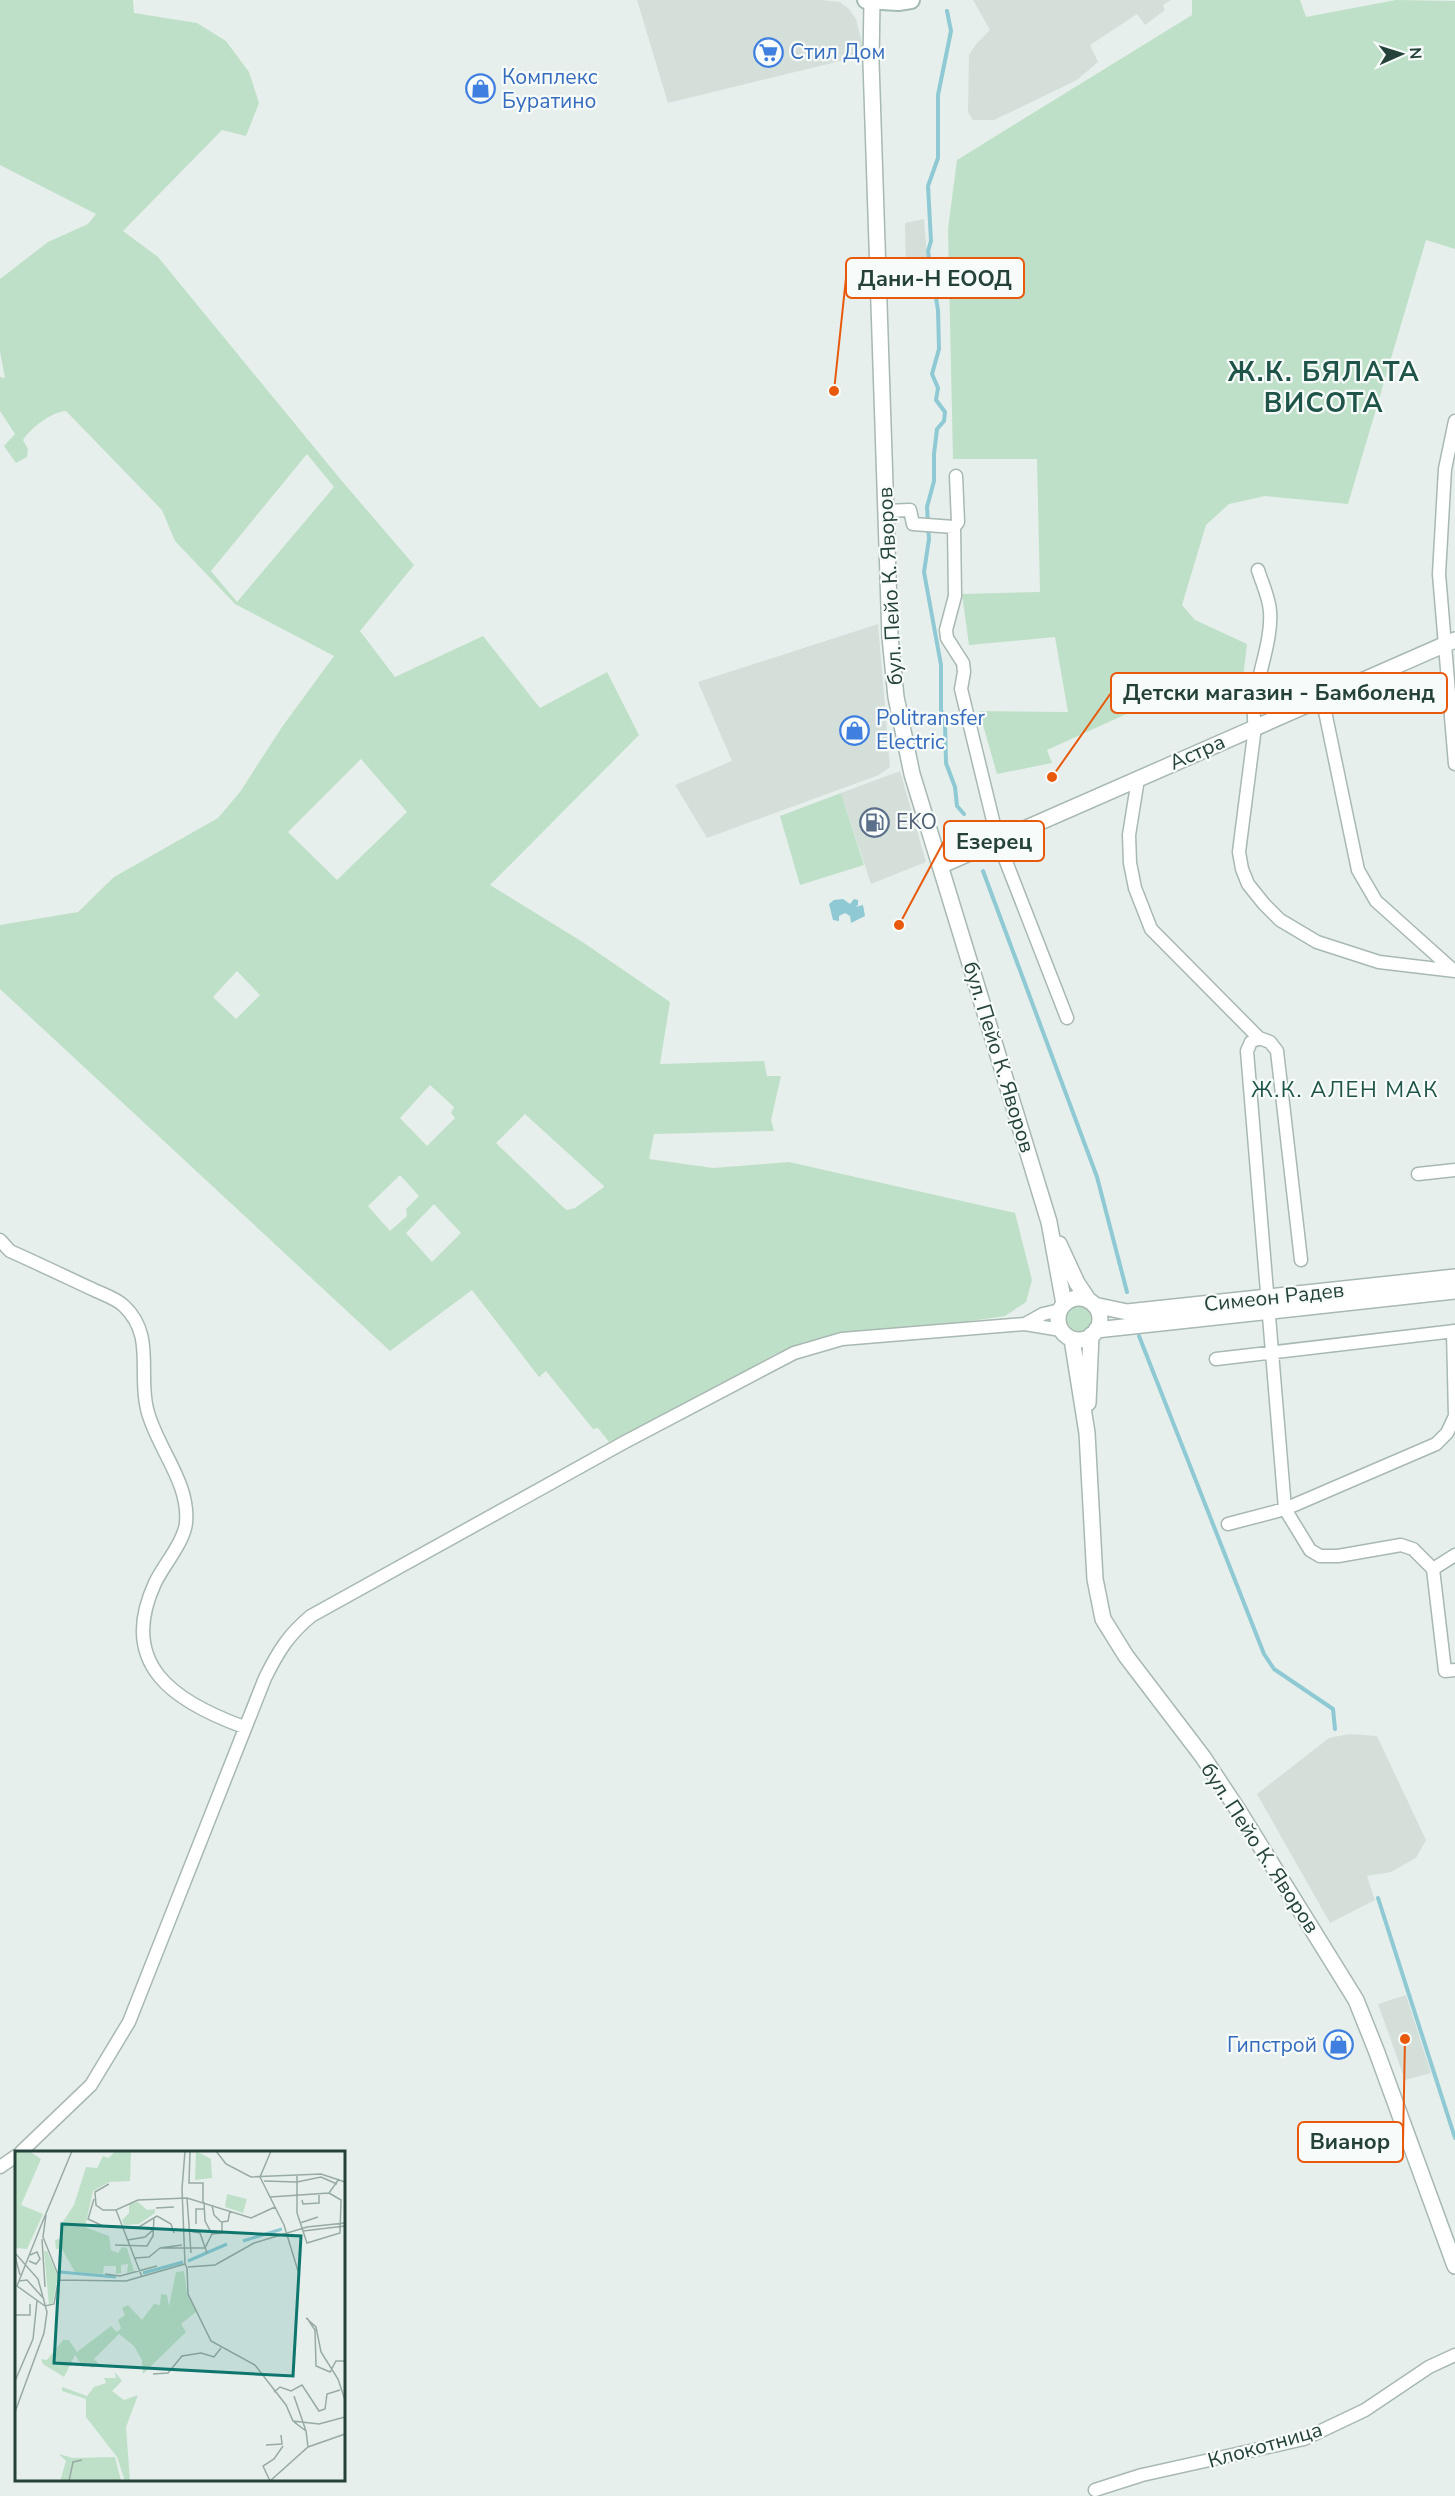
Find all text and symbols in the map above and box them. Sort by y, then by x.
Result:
north arrow [1371,24,1431,84]
supermarket icon: Стил Дом [753,36,785,68]
place label: Стил Дом [790,38,885,66]
text: N [1404,47,1426,60]
place label: Комплекс Буратино [502,63,598,115]
shop icon: Комплекс Буратино [465,73,497,105]
callout: Дани-Н ЕООД [846,258,1024,298]
text: Дани-Н ЕООД [858,264,1012,294]
district label: Ж.К. БЯЛАТА ВИСОТА [1228,354,1420,422]
street label: бул. Пейо К. Яворов [871,486,909,686]
callout: Детски магазин - Бамболенд [1111,673,1447,713]
text: Детски магазин - Бамболенд [1123,678,1435,708]
place label: Politransfer Electric [876,704,985,756]
shop icon: Politransfer Electric [839,714,871,746]
street label: Астра [1165,727,1229,777]
fuel station icon: EKO [859,806,891,838]
place label: EKO [896,808,937,836]
callout: Езерец [944,821,1044,861]
text: Езерец [956,827,1032,857]
street label: бул. Пейо К. Яворов [957,958,1041,1156]
district label: Ж.К. АЛЕН МАК [1251,1075,1439,1105]
street label: Симеон Радев [1202,1276,1346,1318]
street label: бул. Пейо К. Яворов [1194,1757,1326,1939]
shop icon: Гипстрой [1322,2029,1354,2061]
place label: Гипстрой [1227,2031,1317,2059]
callout: Вианор [1298,2122,1403,2162]
text: Вианор [1310,2127,1390,2157]
inset map [15,2151,345,2481]
street label: Клокотница [1204,2415,1326,2475]

